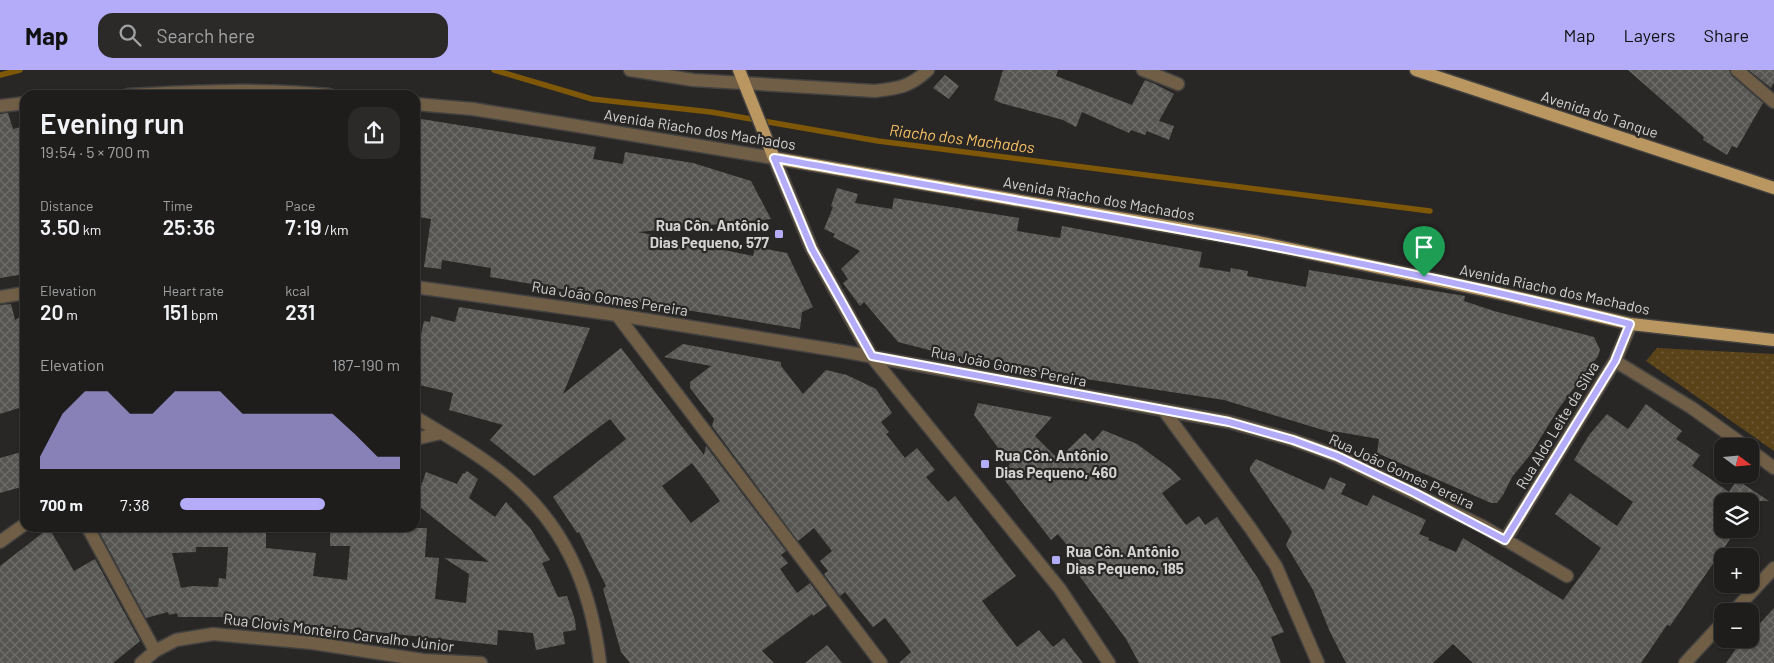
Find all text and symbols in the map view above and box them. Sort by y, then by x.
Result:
search box [98,13,448,58]
text: Map [25,21,68,50]
icon: search [116,21,144,49]
text: Search here [156,24,255,47]
text: Map [1563,24,1595,46]
text: Layers [1623,24,1676,46]
text: Share [1704,24,1749,46]
street label: Avenida do Tanque [1539,87,1661,141]
street label: Avenida Riacho dos Machados [603,105,797,153]
text: Evening run [40,106,185,140]
button: share [348,107,400,159]
water label: Riacho dos Machados [888,120,1036,156]
text: 19:54 · 5 × 700 m [40,142,150,161]
street label: Avenida Riacho dos Machados [1002,172,1196,224]
text: Distance [40,197,93,214]
text: Time [163,197,193,214]
text: Pace [285,197,315,214]
text: 3.50 [40,214,80,239]
text: 25:36 [163,214,215,239]
text: 7:19 [285,214,322,239]
place label: Rua Côn. Antônio Dias Pequeno, 577 [650,216,770,251]
text: km [80,221,101,238]
text: /km [322,221,349,238]
pin [1403,226,1445,277]
marker: Rua Côn. Antônio Dias Pequeno, 577 [773,228,785,240]
icon: arrive [1410,233,1438,261]
street label: Avenida Riacho dos Machados [1458,260,1652,318]
street label: Rua João Gomes Pereira [531,277,689,319]
text: Elevation [40,282,96,299]
text: Heart rate [163,282,224,299]
text: kcal [285,282,310,299]
text: 20 [40,299,64,324]
text: 151 [163,299,188,324]
text: 231 [285,299,315,324]
text: m [64,306,78,323]
text: bpm [188,306,218,323]
street label: Rua João Gomes Pereira [930,342,1088,390]
text: Elevation [40,355,104,374]
text: 187–190 m [332,355,400,374]
street label: Rua Aldo Leite da Silva [1512,358,1602,492]
street label: Rua João Gomes Pereira [1327,429,1477,513]
north arrow [1714,438,1759,482]
map controls [1714,438,1759,648]
place label: Rua Côn. Antônio Dias Pequeno, 460 [995,446,1117,481]
marker: Rua Côn. Antônio Dias Pequeno, 460 [979,458,991,470]
button: layers [1714,493,1759,538]
text: 700 m [40,495,83,514]
text: 7:38 [120,495,150,514]
place label: Rua Côn. Antônio Dias Pequeno, 185 [1066,542,1184,577]
button: + [1714,548,1759,593]
marker: Rua Côn. Antônio Dias Pequeno, 185 [1050,554,1062,566]
button: − [1714,603,1759,648]
street label: Rua Clovis Monteiro Carvalho Júnior [223,609,456,655]

